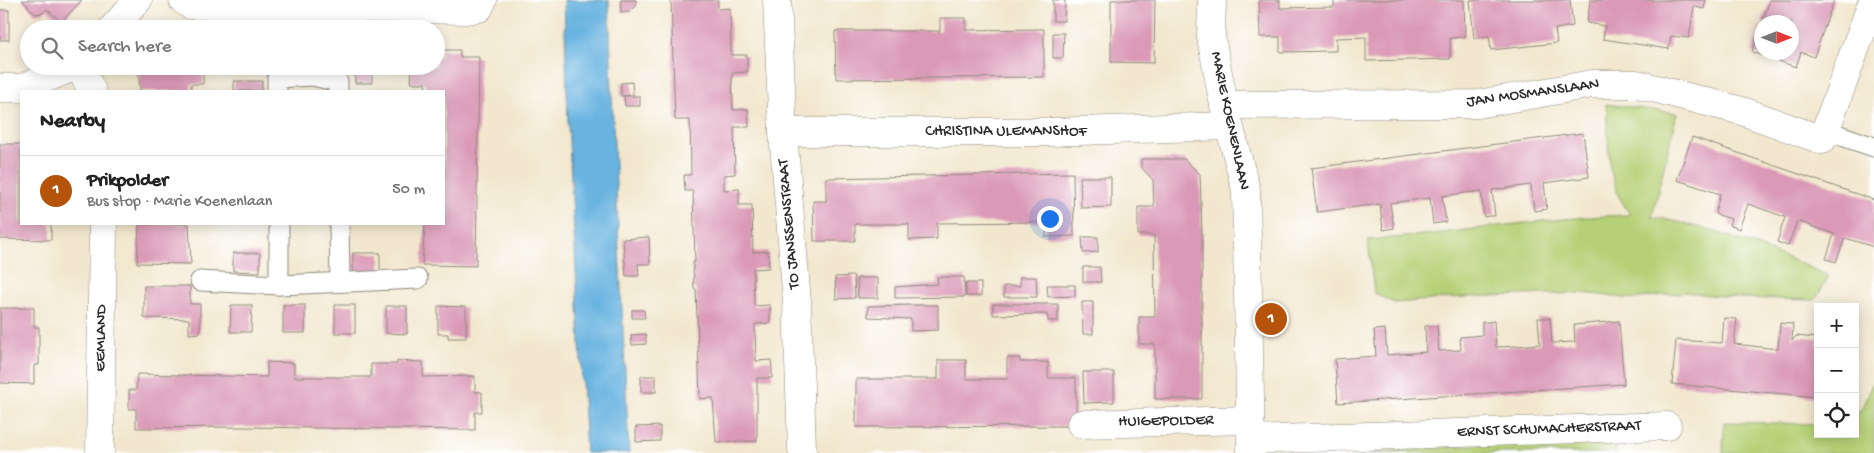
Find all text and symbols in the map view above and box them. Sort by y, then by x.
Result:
north arrow [1754,15,1799,60]
search box [20,20,445,75]
icon: search [38,34,66,62]
text: Search here [78,36,172,59]
street label: MARIE KOENENLAAN [1205,50,1253,192]
street label: JAN MOSMANSLAAN [1465,75,1601,113]
text: Nearby [40,110,105,135]
street label: CHRISTINA ULEMANSHOF [925,123,1088,142]
street label: TO JANSSENSTRAAT [775,157,805,291]
text: Prikpolder [87,170,168,193]
text: 1 [53,181,59,200]
text: 50 m [392,181,425,200]
text: Bus stop · Marie Koenenlaan [87,193,272,212]
your location [1037,206,1063,232]
pin: 1 [1255,300,1287,338]
map controls [1814,303,1859,438]
button: + [1814,303,1859,348]
street label: EEMLAND [92,304,112,372]
button: − [1814,348,1859,393]
button: locate [1814,393,1859,438]
street label: HUIGEPOLDER [1118,412,1214,432]
street label: ERNST SCHUMACHERSTRAAT [1457,417,1642,443]

